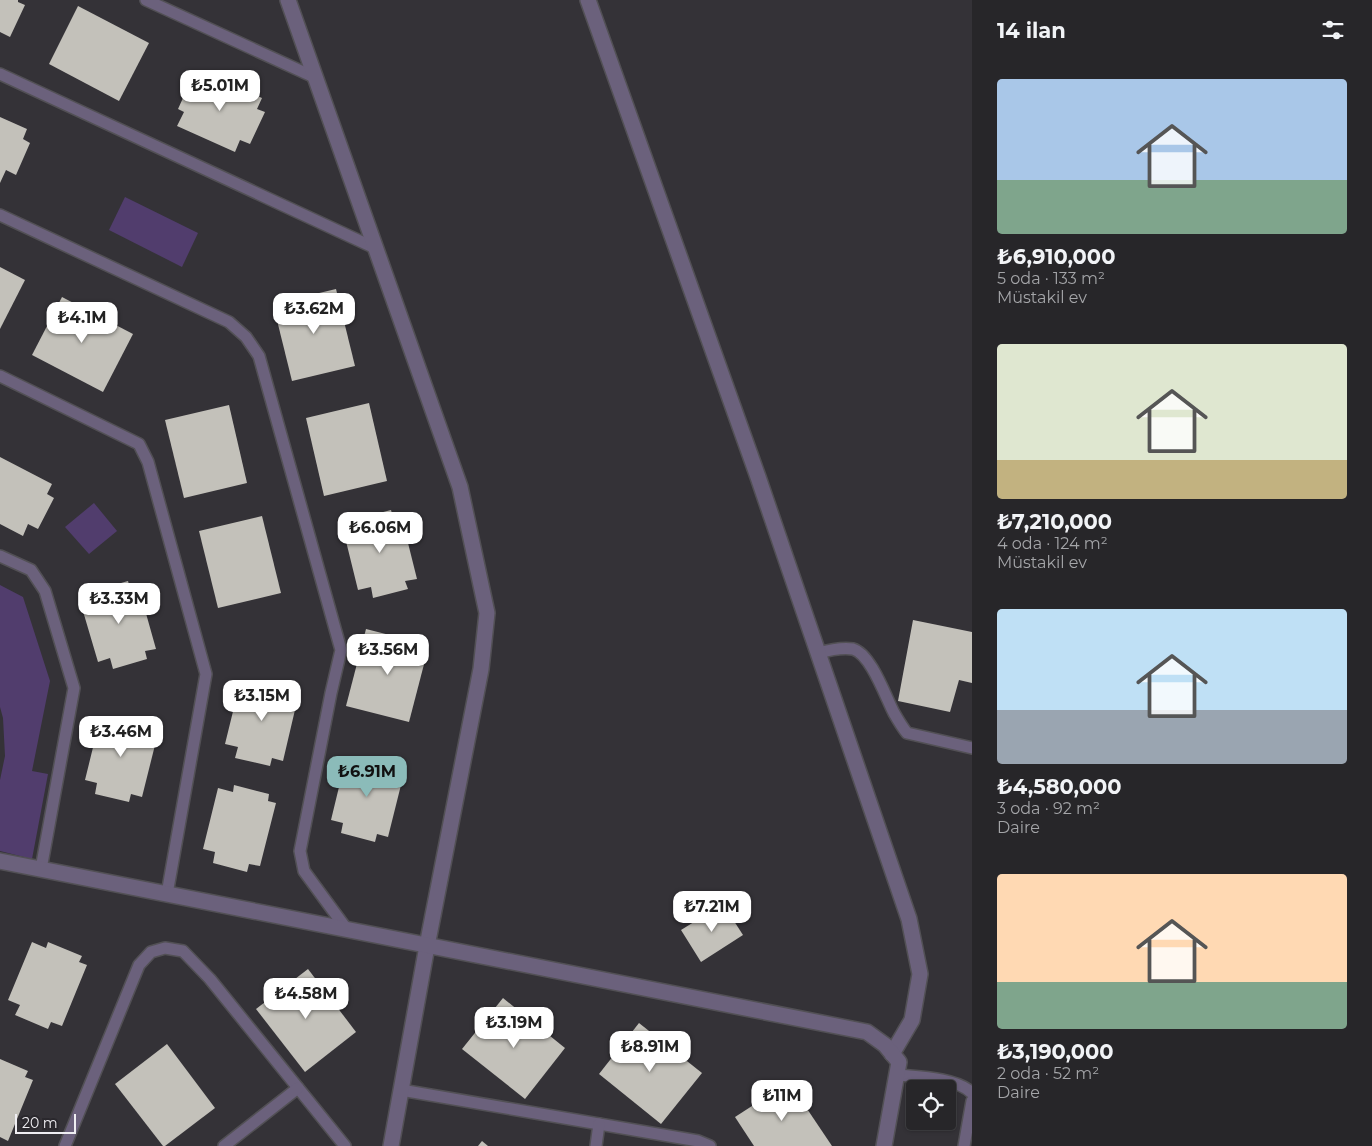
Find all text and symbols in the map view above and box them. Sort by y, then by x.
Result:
icon: filters [1319,16,1347,44]
text: 14 ilan [997,18,1066,43]
pin: ₺5.01M [179,70,261,112]
text: ₺5.01M [191,76,249,95]
icon: home [1127,111,1217,201]
text: ₺6,910,000 [997,244,1115,269]
text: 5 oda · 133 m² [997,269,1105,288]
text: Müstakil ev [997,288,1087,307]
pin: ₺3.62M [273,292,355,335]
text: ₺3.62M [284,299,344,318]
pin: ₺4.1M [47,302,117,344]
text: ₺4.1M [58,308,106,327]
icon: home [1127,376,1217,466]
text: ₺7,210,000 [997,509,1112,534]
pin: ₺6.06M [339,512,421,554]
text: ₺6.06M [349,518,411,537]
text: 4 oda · 124 m² [997,534,1108,553]
text: Müstakil ev [997,553,1087,572]
pin: ₺3.33M [78,582,160,625]
text: ₺3.33M [89,589,149,608]
pin: ₺3.56M [347,634,429,676]
text: ₺3.56M [358,640,418,659]
icon: home [1127,641,1217,731]
pin: ₺3.15M [221,680,303,722]
text: ₺3.15M [234,686,290,705]
pin: ₺3.46M [80,716,162,758]
text: ₺3.46M [90,722,152,741]
pin: ₺6.91M [326,756,408,798]
text: ₺6.91M [338,762,396,781]
text: ₺4,580,000 [997,774,1122,799]
text: 3 oda · 92 m² [997,799,1100,818]
text: Daire [997,818,1040,837]
pin: ₺7.21M [671,890,753,933]
text: ₺7.21M [684,897,740,916]
icon: home [1127,906,1217,996]
pin: ₺4.58M [265,978,347,1020]
text: ₺4.58M [275,984,337,1003]
pin: ₺3.19M [473,1006,555,1049]
text: ₺3.19M [486,1013,542,1032]
pin: ₺8.91M [609,1030,691,1073]
text: ₺8.91M [621,1037,679,1056]
text: ₺3,190,000 [997,1039,1114,1064]
text: 2 oda · 52 m² [997,1064,1099,1083]
pin: ₺11M [752,1080,812,1122]
map controls [906,1080,956,1130]
button: locate [906,1080,956,1130]
text: Daire [997,1083,1040,1102]
text: ₺11M [762,1086,802,1105]
scale bar [15,1111,76,1134]
text: 20 m [22,1114,58,1132]

